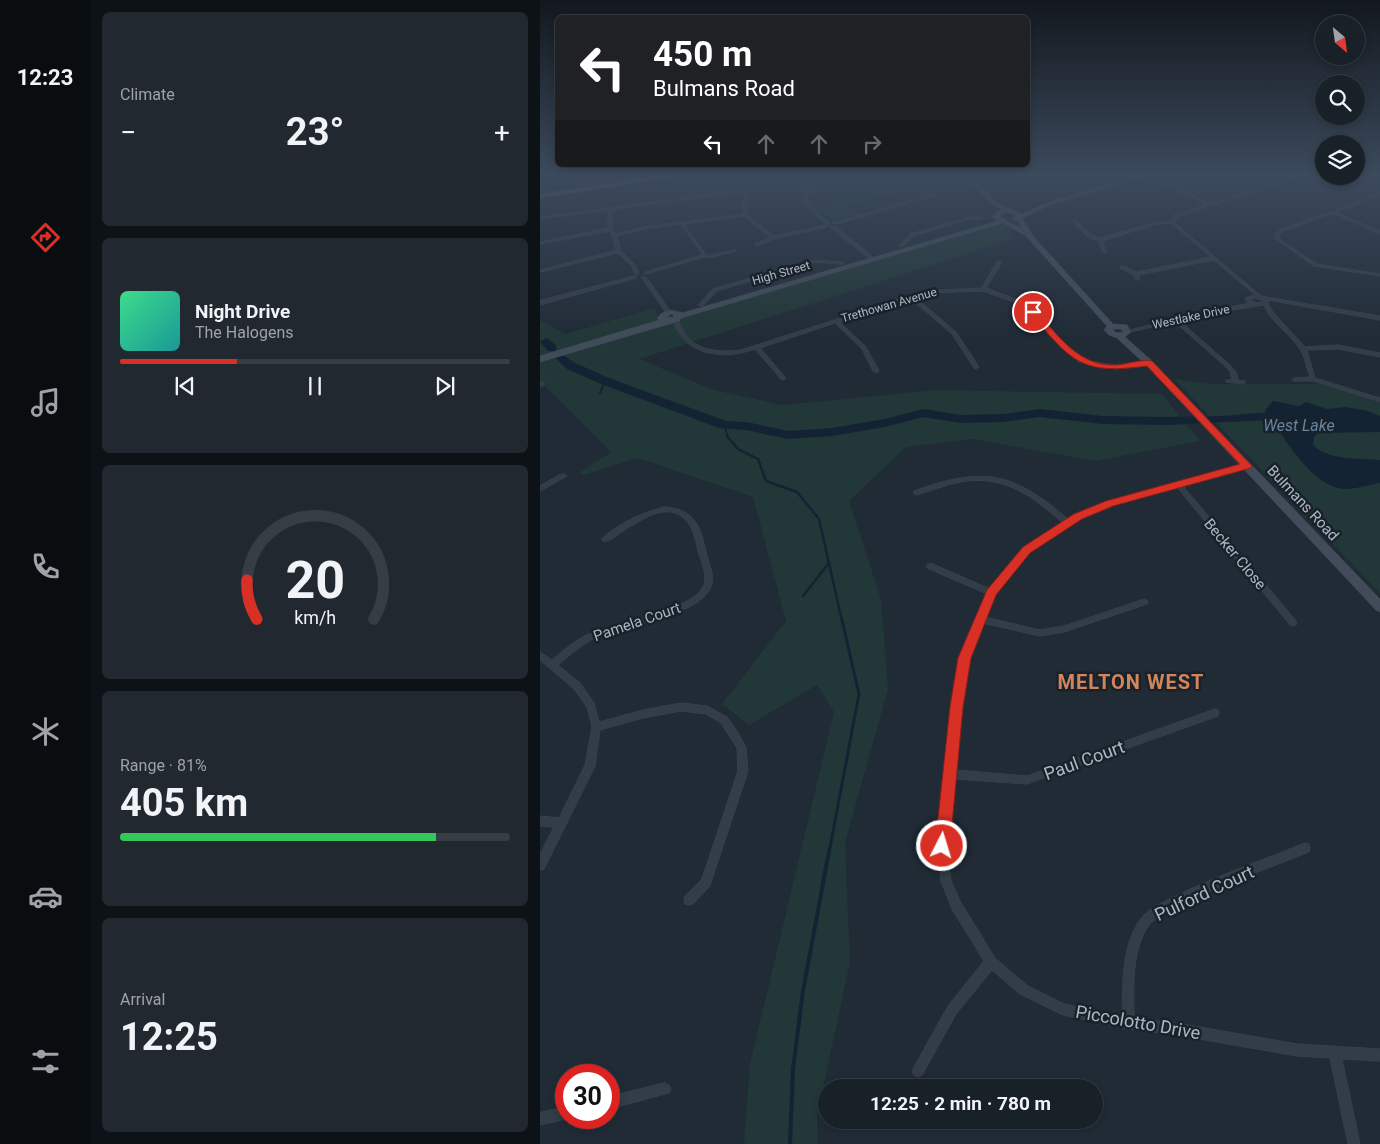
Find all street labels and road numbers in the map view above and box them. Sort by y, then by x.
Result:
street label: High Street [750,258,812,288]
street label: Trethowan Avenue [840,285,938,325]
street label: Westlake Drive [1151,302,1231,332]
street label: Bulmans Road [1263,461,1343,545]
street label: Becker Close [1200,515,1270,593]
street label: Pamela Court [591,599,683,645]
street label: Paul Court [1041,736,1127,784]
street label: Pulford Court [1151,861,1257,925]
street label: Piccolotto Drive [1074,1001,1202,1043]

